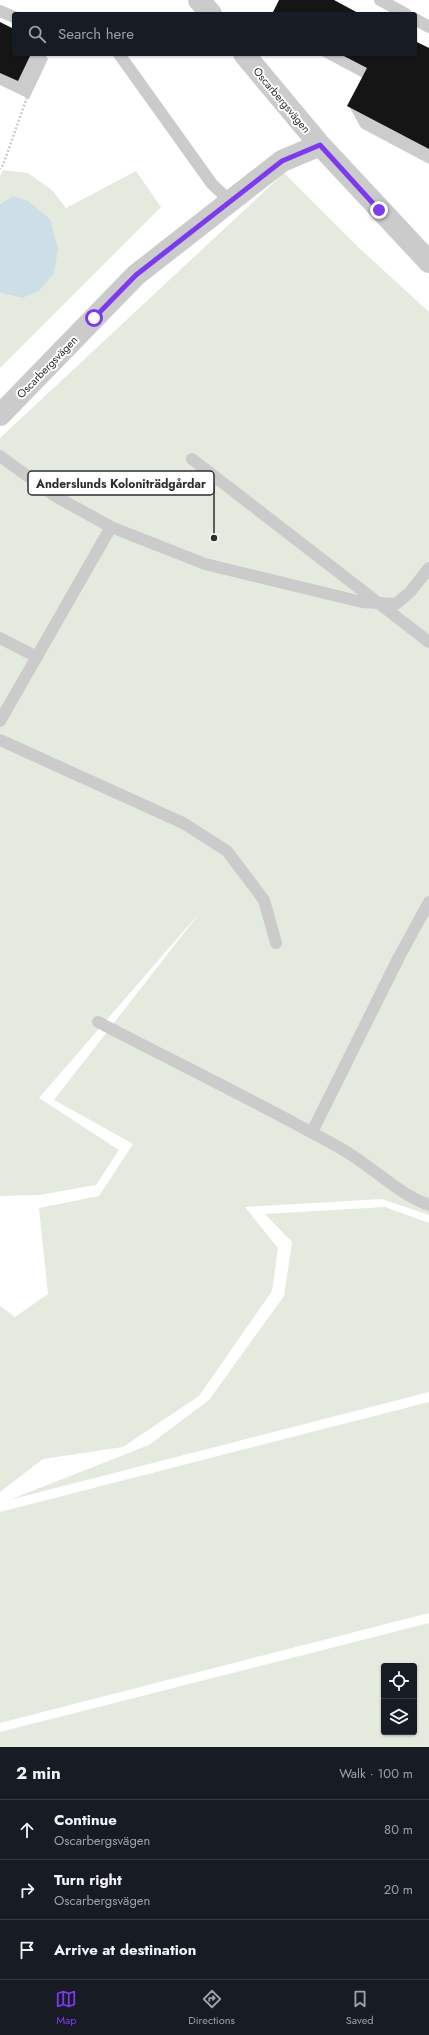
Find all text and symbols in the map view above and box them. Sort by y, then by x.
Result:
search box [12,12,417,56]
icon: search [26,23,48,45]
text: Search here [58,23,134,45]
street label: Oscarbergsvägen [250,64,314,136]
route end [370,201,388,219]
route start [85,309,103,327]
street label: Oscarbergsvägen [13,332,81,402]
callout: Anderslunds Koloniträdgårdar [28,471,214,495]
text: Anderslunds Koloniträdgårdar [35,475,206,493]
map controls [381,1663,417,1735]
button: locate [381,1663,417,1699]
button: layers [381,1699,417,1735]
text: 2 min [16,1761,61,1785]
text: Walk · 100 m [339,1764,413,1783]
text: Continue [54,1809,117,1831]
icon: ahead [16,1819,38,1841]
text: 80 m [384,1820,413,1839]
text: Oscarbergsvägen [54,1831,150,1850]
text: Turn right [54,1869,122,1891]
icon: right [16,1879,38,1901]
text: 20 m [384,1880,413,1899]
text: Oscarbergsvägen [54,1891,150,1910]
icon: arrive [16,1939,38,1961]
text: Arrive at destination [54,1939,196,1961]
tab: Map [55,1988,77,2028]
tab: Directions [188,1988,235,2028]
tab: Saved [346,1988,374,2028]

